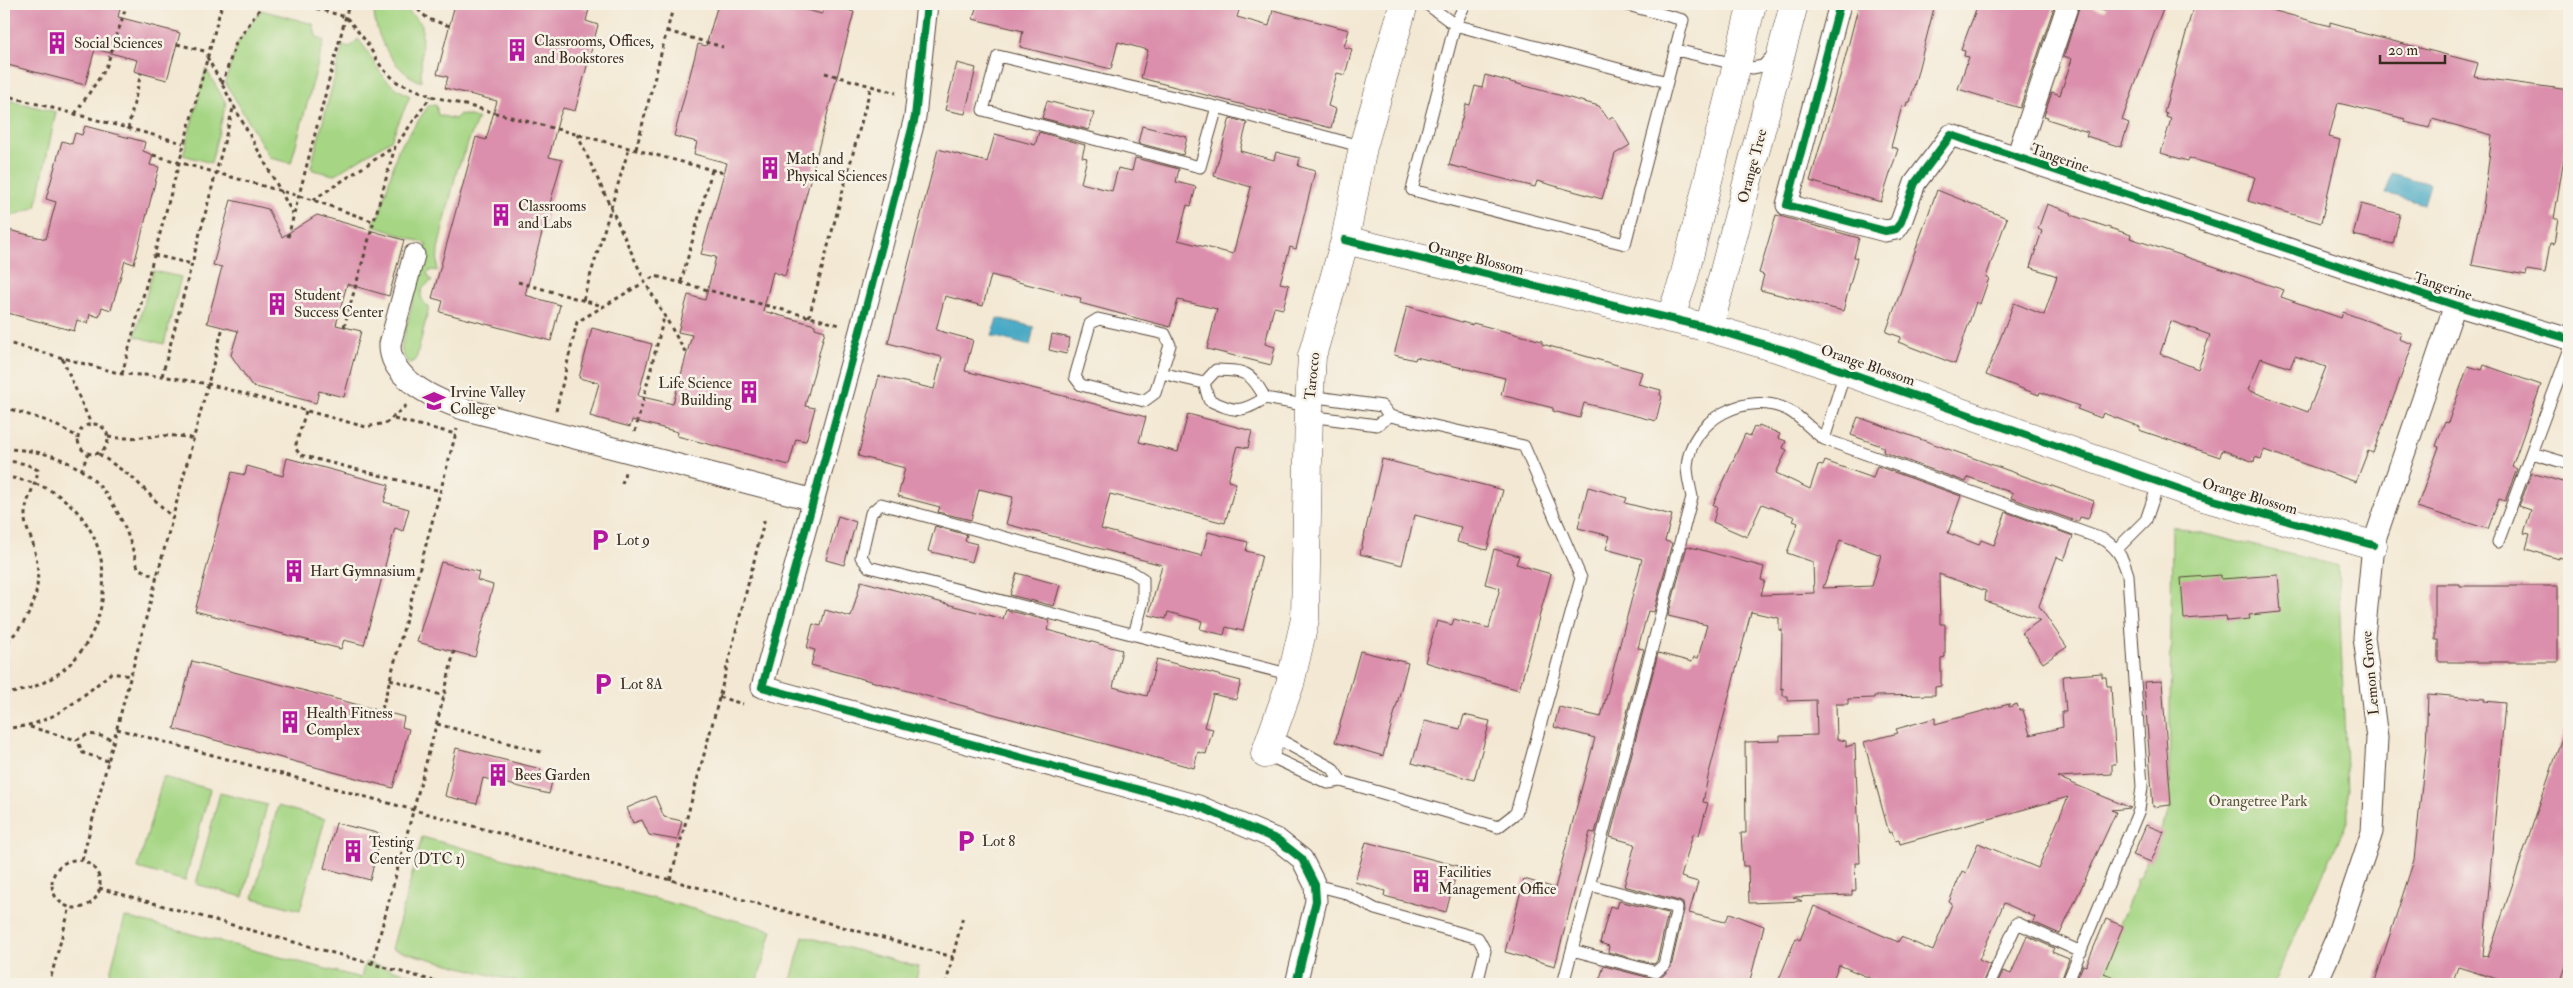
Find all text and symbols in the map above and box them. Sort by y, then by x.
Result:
building icon: Social Sciences [44,30,70,56]
place label: Classrooms, Offices, and Bookstores [534,32,655,68]
scale bar [2380,32,2446,64]
place label: Social Sciences [74,34,163,53]
building icon: Classrooms, Offices, and Bookstores [504,37,530,63]
text: 20 m [2388,41,2418,60]
street label: Orange Tree [1733,127,1772,205]
street label: Tangerine [2028,140,2092,177]
place label: Math and Physical Sciences [786,150,887,186]
building icon: Math and Physical Sciences [757,155,783,181]
place label: Classrooms and Labs [518,197,586,233]
building icon: Classrooms and Labs [488,202,514,228]
street label: Orange Blossom [1426,237,1526,280]
street label: Tangerine [2411,268,2475,305]
place label: Student Success Center [294,286,384,322]
building icon: Student Success Center [264,291,290,317]
street label: Orange Blossom [1818,340,1918,391]
street label: Tarocco [1301,351,1324,401]
place label: Life Science Building [658,374,733,410]
building icon: Life Science Building [736,379,762,405]
place label: Irvine Valley College [450,383,526,419]
school or university icon: Irvine Valley College [421,388,447,414]
street label: Orange Blossom [2200,474,2300,519]
parking icon: Lot 9 [587,527,613,553]
place label: Lot 9 [616,531,650,550]
building icon: Hart Gymnasium [281,558,307,584]
place label: Hart Gymnasium [310,562,416,581]
street label: Lemon Grove [2357,630,2384,716]
parking icon: Lot 8A [590,671,616,697]
place label: Lot 8A [620,675,663,694]
place label: Health Fitness Complex [306,704,393,741]
building icon: Health Fitness Complex [277,709,303,735]
building icon: Bees Garden [485,762,511,788]
place label: Bees Garden [514,766,591,785]
park label: Orangetree Park [2209,792,2307,811]
parking icon: Lot 8 [953,828,979,854]
place label: Lot 8 [982,832,1015,851]
place label: Testing Center (DTC 1) [369,833,465,869]
building icon: Testing Center (DTC 1) [340,838,366,864]
place label: Facilities Management Office [1438,863,1556,899]
building icon: Facilities Management Office [1408,868,1434,894]

